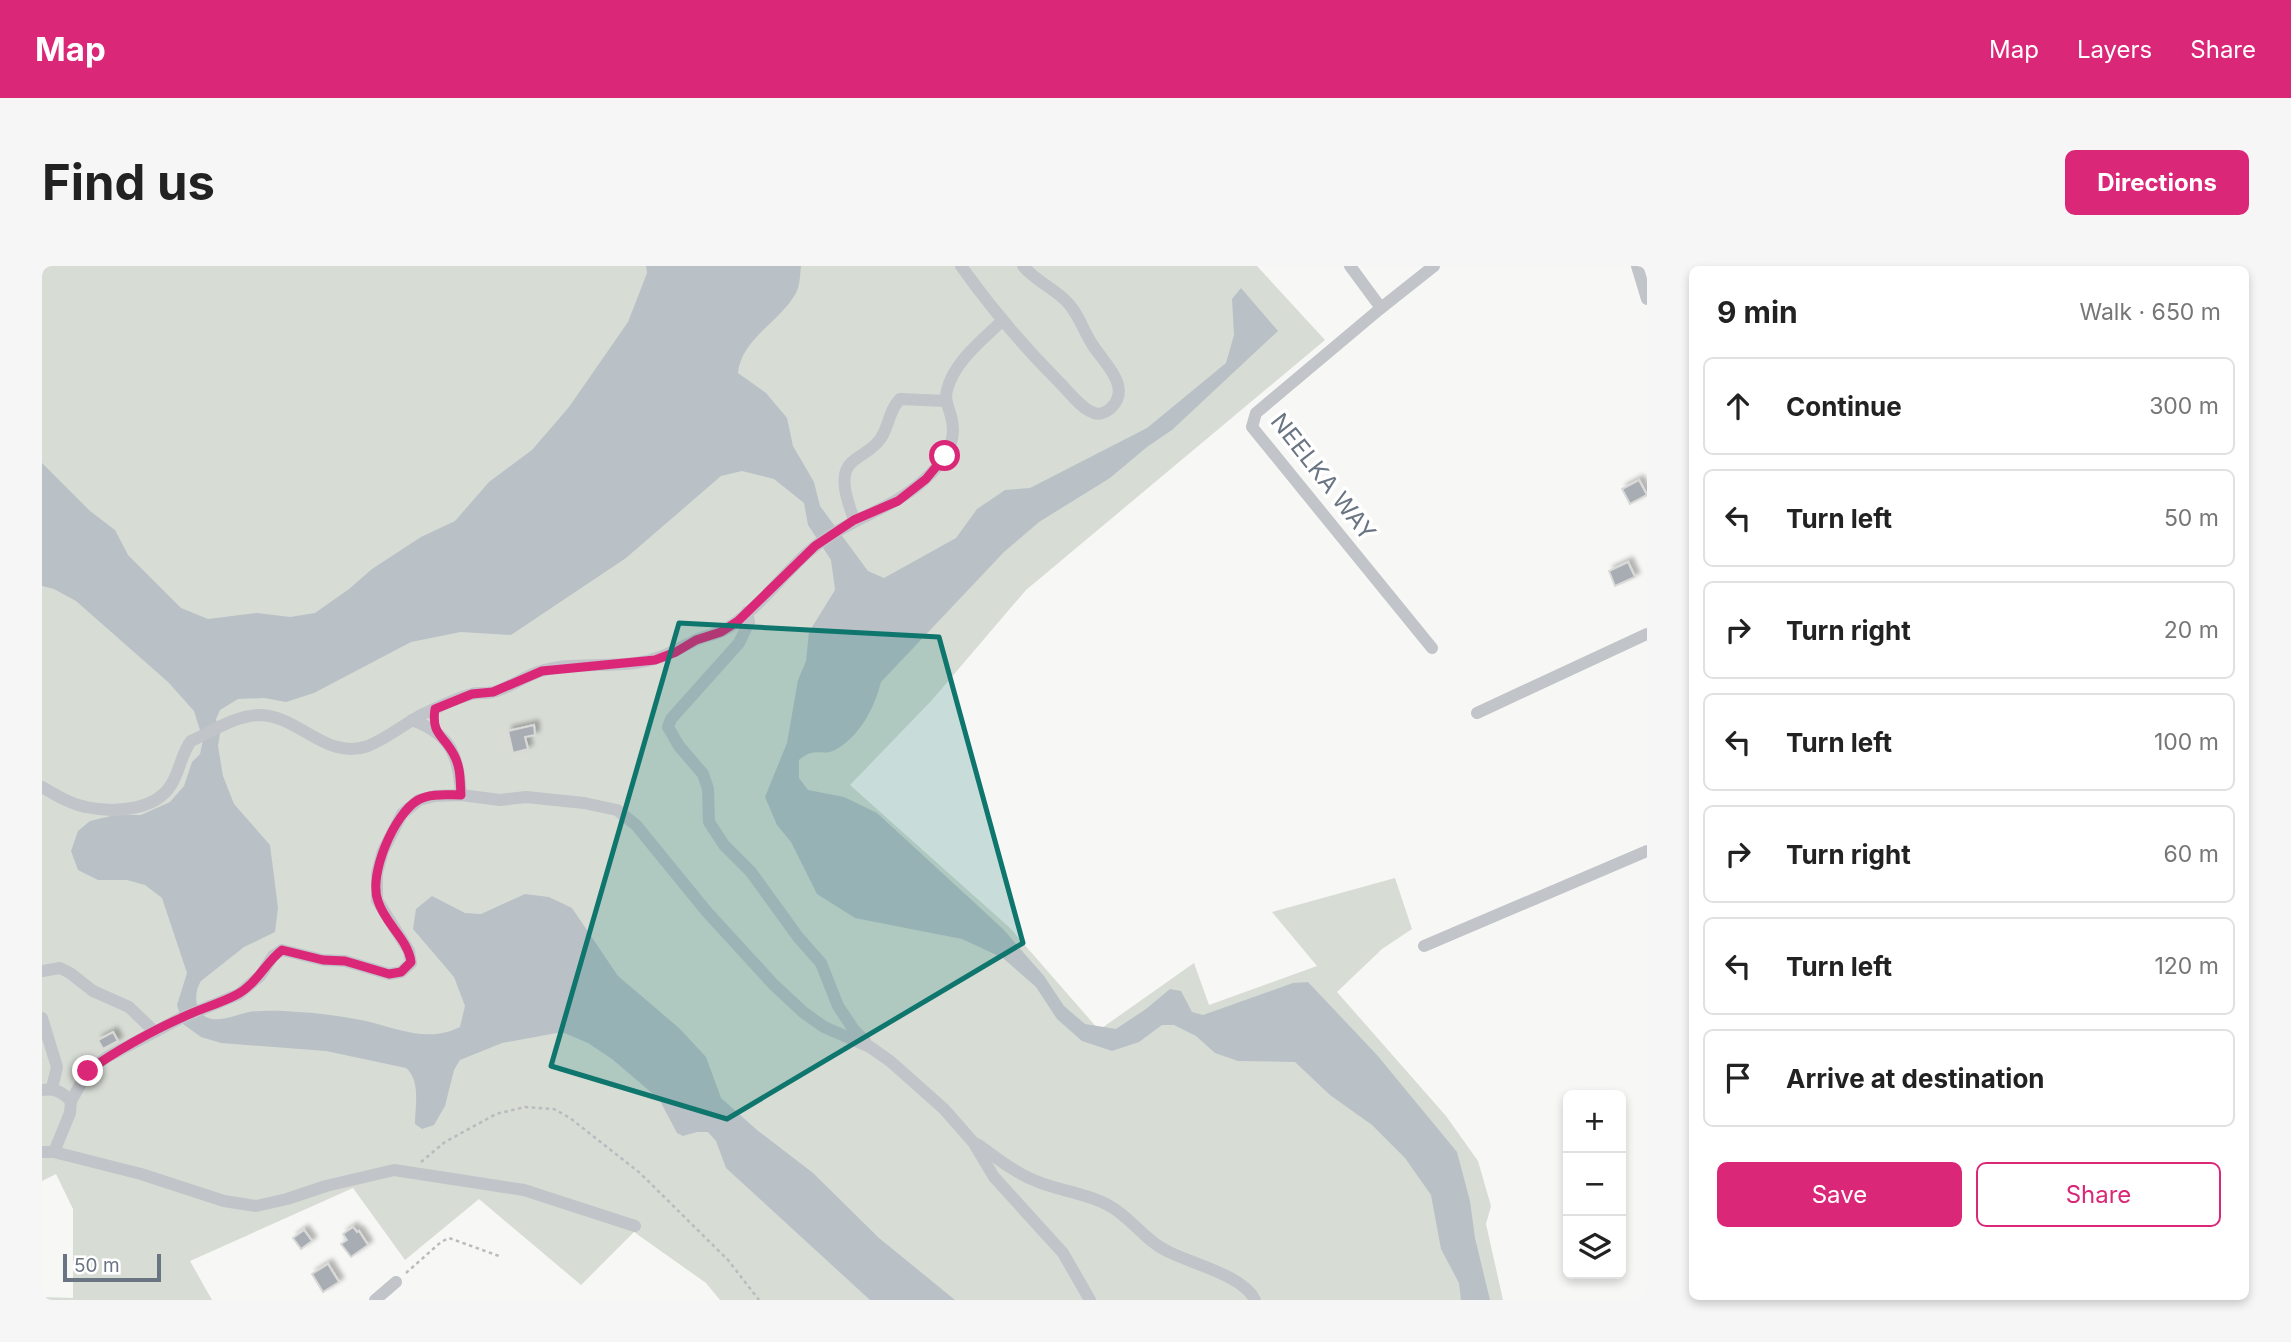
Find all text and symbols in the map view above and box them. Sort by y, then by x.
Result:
text: Map [35,29,106,69]
text: Map [1989,35,2039,64]
text: Layers [2077,35,2152,64]
text: Share [2190,35,2256,64]
button: Directions [2065,150,2249,215]
text: Find us [42,153,215,212]
text: 9 min [1717,294,1798,330]
text: Walk · 650 m [2079,298,2221,326]
icon: ahead [1719,387,1757,425]
text: Continue [1786,391,1902,422]
text: 300 m [2149,392,2219,420]
street label: NEELKA WAY [1265,407,1382,546]
route start [929,440,960,471]
icon: left [1719,499,1757,537]
text: Turn left [1786,503,1892,534]
text: 50 m [2164,504,2219,532]
icon: right [1719,611,1757,649]
text: Turn right [1786,615,1911,646]
text: 20 m [2164,616,2219,644]
icon: left [1719,723,1757,761]
text: Turn left [1786,727,1892,758]
text: 100 m [2154,728,2219,756]
icon: right [1719,835,1757,873]
text: Turn right [1786,839,1911,870]
text: 60 m [2164,840,2219,868]
icon: left [1719,947,1757,985]
text: Turn left [1786,951,1892,982]
text: 120 m [2154,952,2219,980]
route end [72,1055,103,1086]
icon: arrive [1719,1059,1757,1097]
text: Arrive at destination [1786,1063,2045,1094]
map controls [1563,1090,1626,1279]
button: + [1563,1090,1626,1153]
button: − [1563,1153,1626,1216]
button: Save [1717,1162,1962,1227]
button: Share [1976,1162,2221,1227]
button: layers [1563,1216,1626,1279]
scale bar [63,1251,161,1283]
text: 50 m [74,1254,120,1277]

